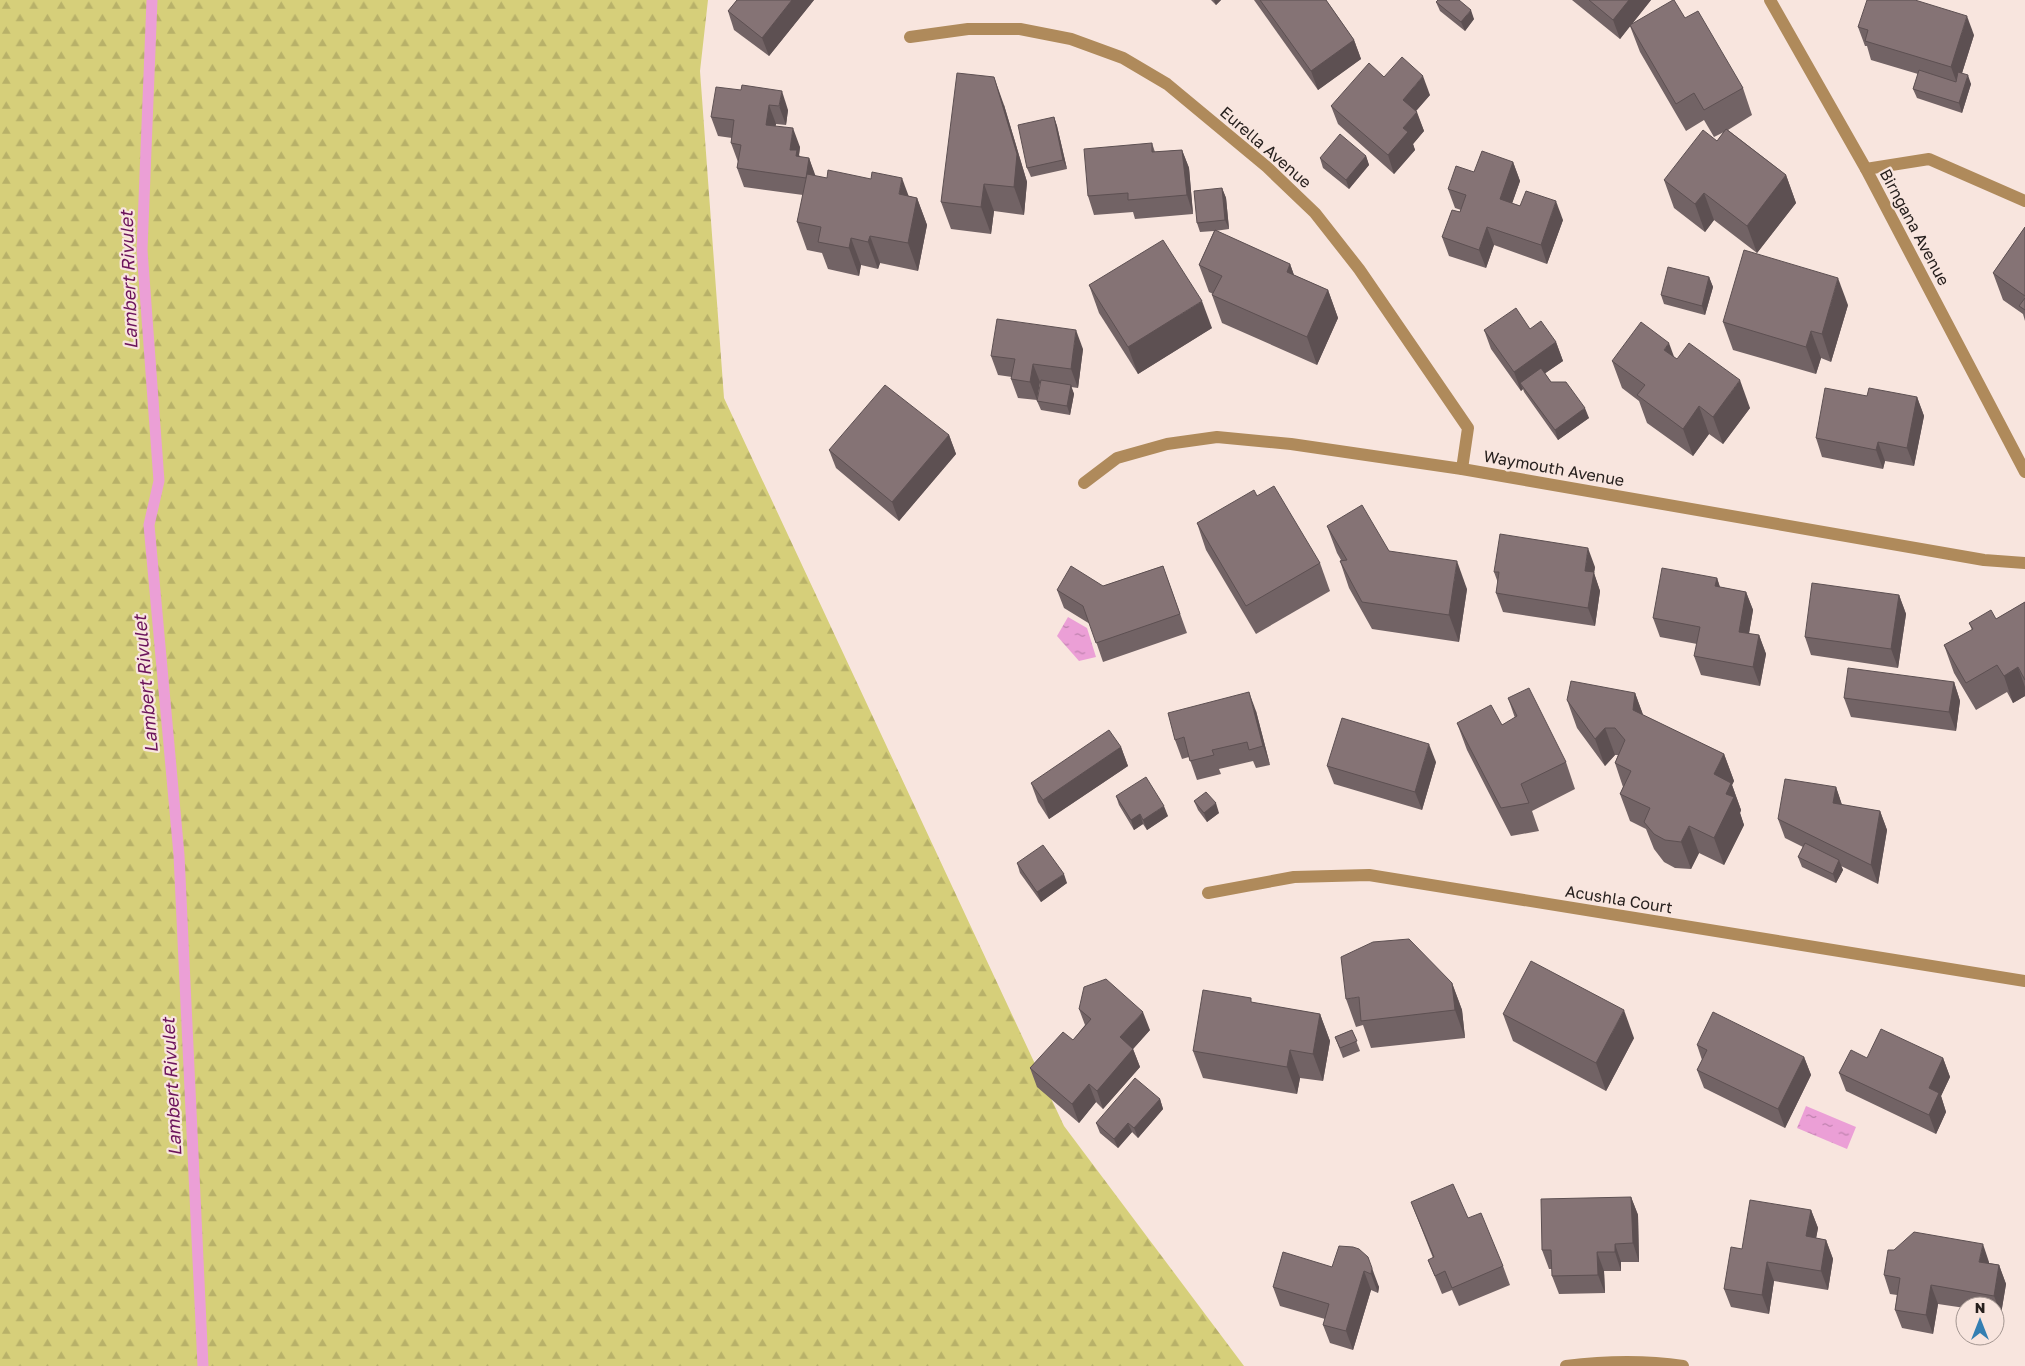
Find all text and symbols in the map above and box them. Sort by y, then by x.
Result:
street label: Eurella Avenue [1216,102,1316,192]
street label: Birngana Avenue [1876,165,1954,289]
water label: Lambert Rivulet [115,209,141,350]
street label: Waymouth Avenue [1482,446,1626,490]
water label: Lambert Rivulet [128,612,162,754]
street label: Acushla Court [1564,881,1674,917]
water label: Lambert Rivulet [156,1016,186,1157]
north arrow [1955,1296,2005,1346]
text: N [1975,1299,1985,1316]

